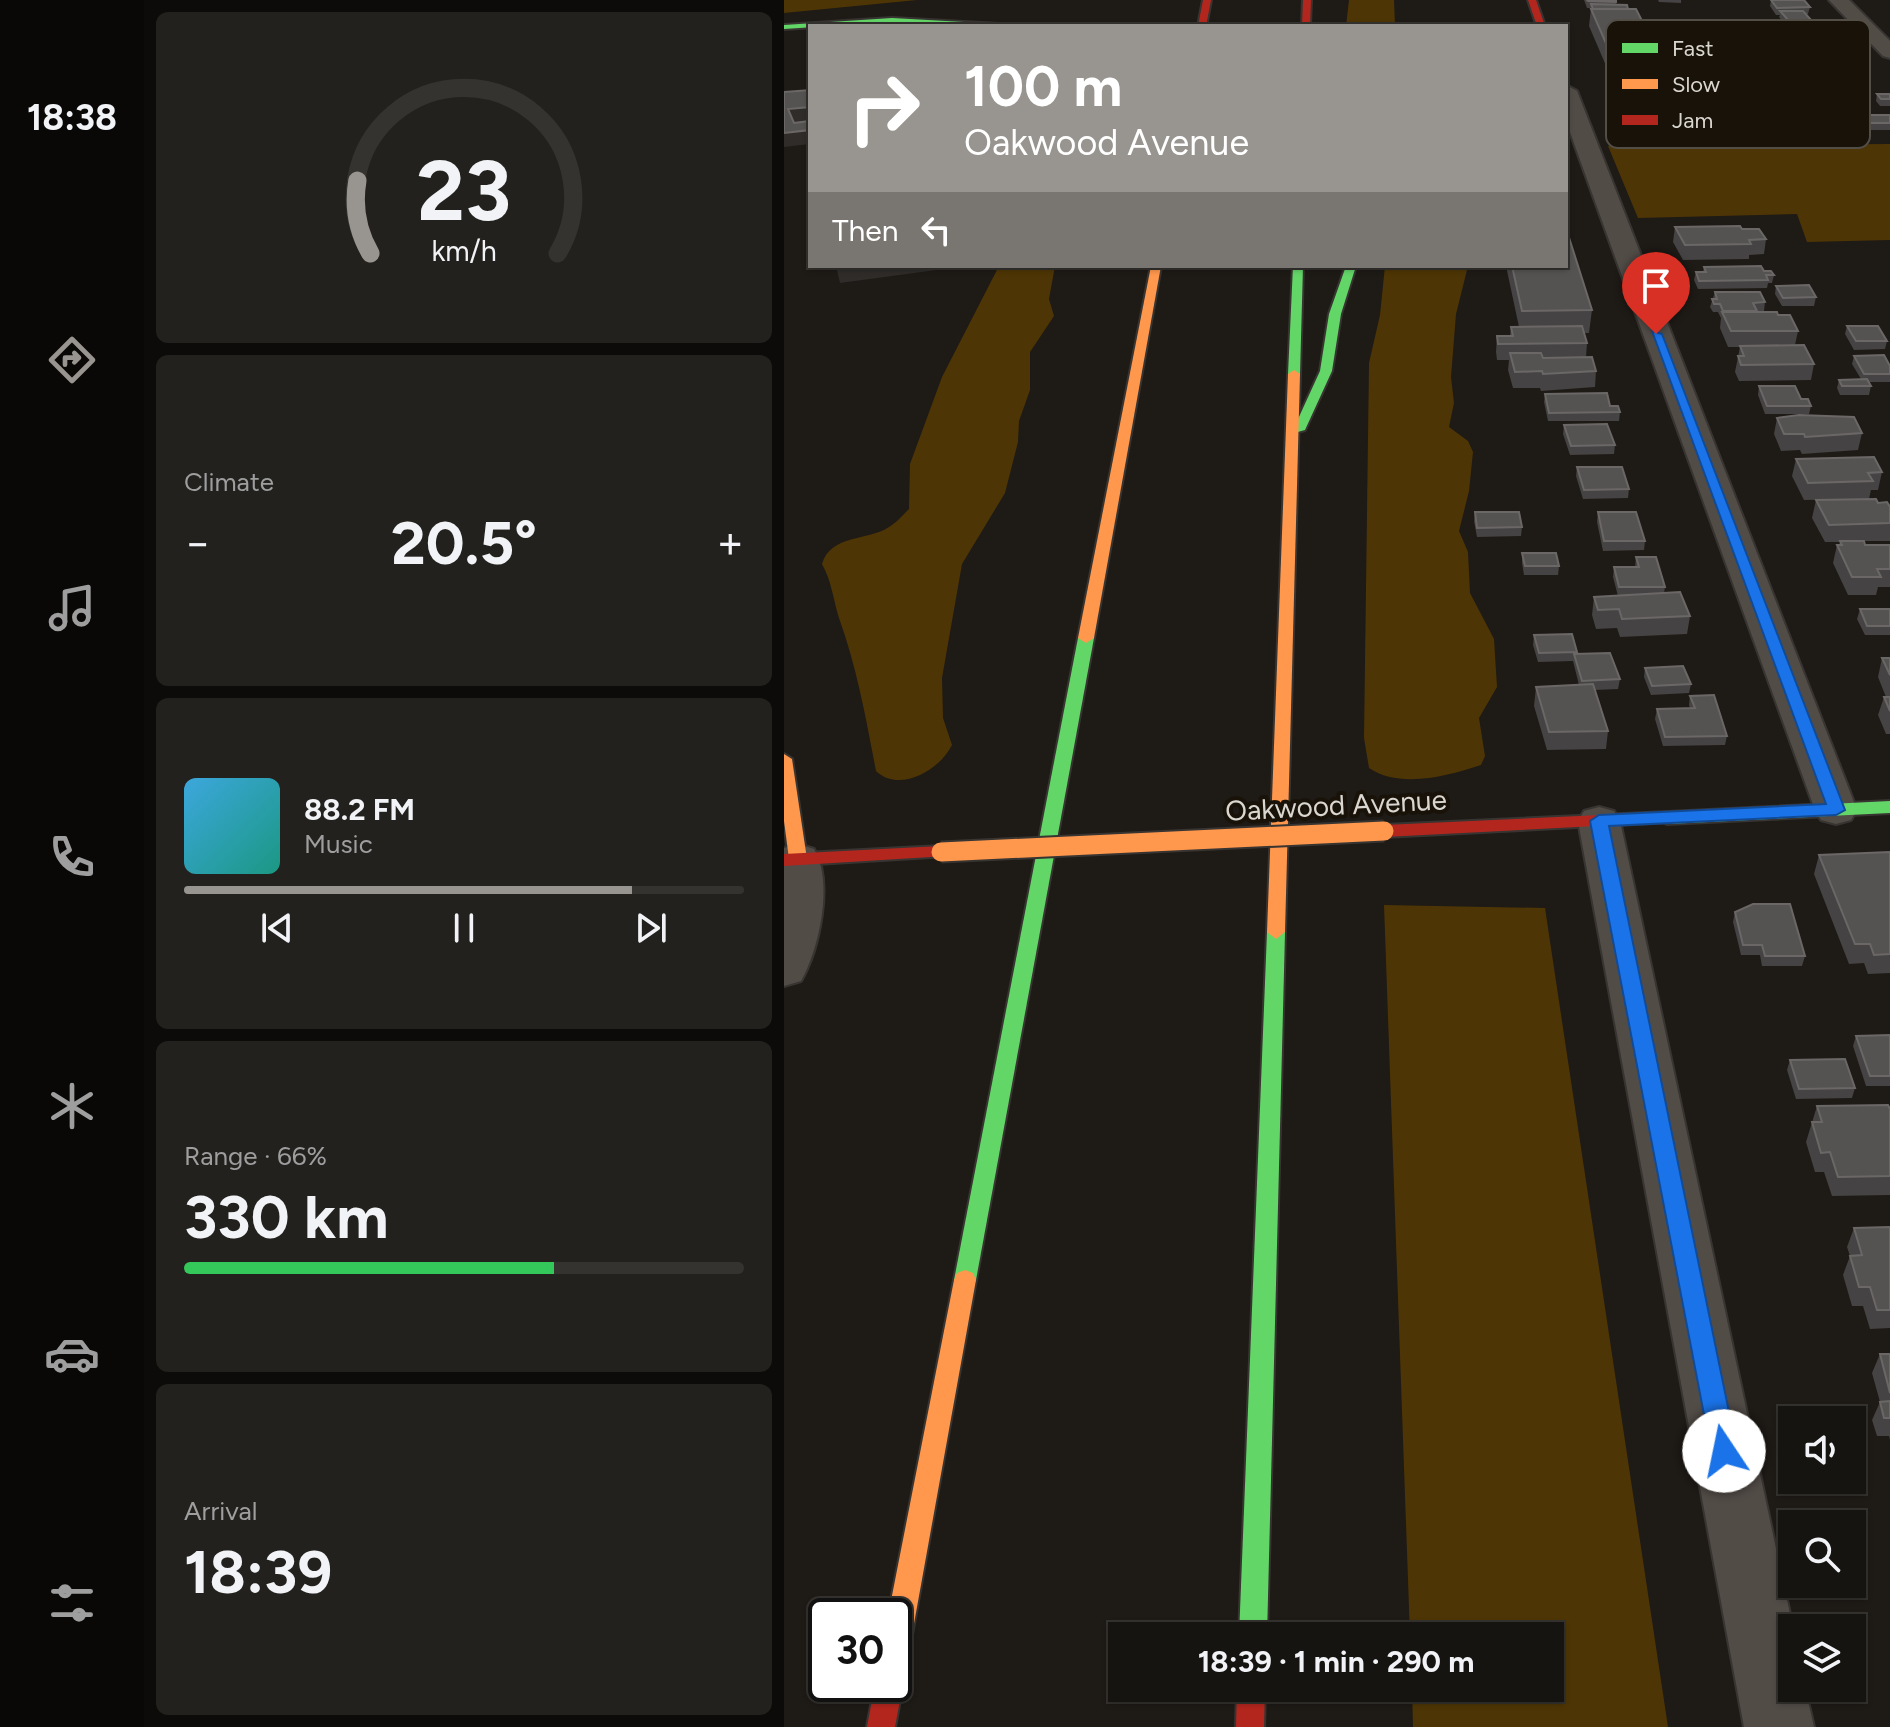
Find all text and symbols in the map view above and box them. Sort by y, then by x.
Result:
legend [1606,20,1870,148]
text: Fast [1672,35,1714,62]
text: 100 m [964,53,1122,120]
icon: right [832,56,936,160]
text: Slow [1672,71,1721,98]
text: 18:38 [27,96,117,139]
text: Jam [1672,107,1713,134]
text: Oakwood Avenue [964,121,1249,164]
text: 23 [417,140,511,240]
icon: left [914,208,958,252]
text: Then [832,212,898,249]
text: km/h [431,234,497,268]
pin [1622,252,1690,334]
icon: arrive [1634,264,1678,308]
icon: directions [44,332,100,388]
text: Climate [184,466,274,498]
text: 20.5° [391,507,537,579]
text: − [184,516,211,569]
text: + [717,516,744,569]
icon: music [44,580,100,636]
street label: Oakwood Avenue [1224,782,1448,828]
text: 88.2 FM [304,791,415,828]
text: Music [304,828,373,860]
icon: phone [44,829,100,885]
icon: previous [255,906,299,950]
icon: pause [442,906,486,950]
icon: next [629,906,673,950]
icon: climate [44,1078,100,1134]
text: Range · 66% [184,1140,327,1172]
text: 330 km [184,1181,388,1253]
icon: car [44,1326,100,1382]
map controls [1778,1406,1866,1702]
button: sound [1778,1406,1866,1494]
position arrow [1682,1409,1766,1493]
text: Arrival [184,1495,257,1527]
button: search [1778,1510,1866,1598]
text: 18:39 [184,1536,332,1608]
icon: filters [44,1575,100,1631]
speed limit sign: 30 [808,1598,912,1702]
button: layers [1778,1614,1866,1702]
text: 18:39 · 1 min · 290 m [1198,1643,1474,1680]

